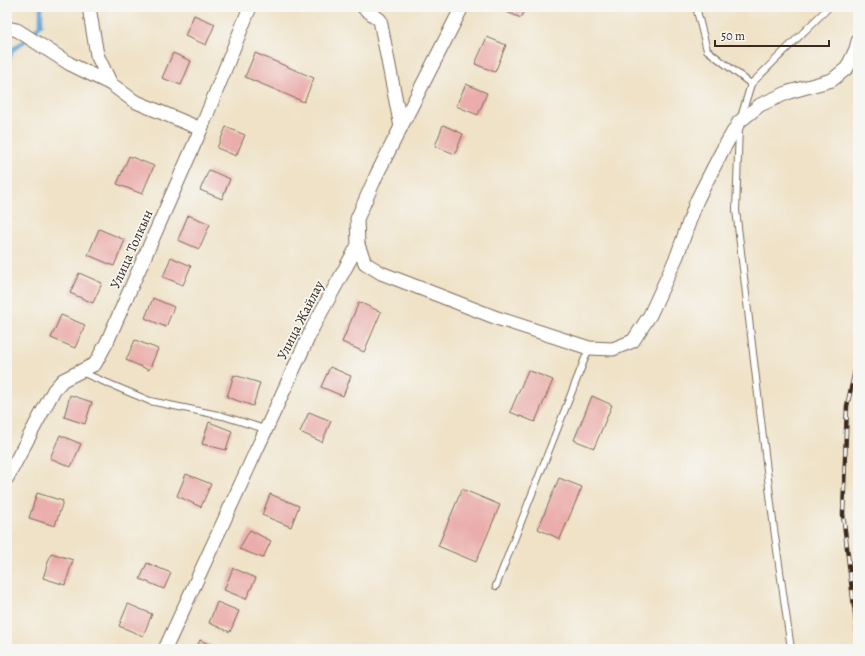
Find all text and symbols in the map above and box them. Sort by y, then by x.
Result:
scale bar [715,22,829,48]
text: 50 m [721,28,745,44]
street label: Улица Толкын [105,206,157,292]
street label: Улица Жайлау [272,277,329,363]

